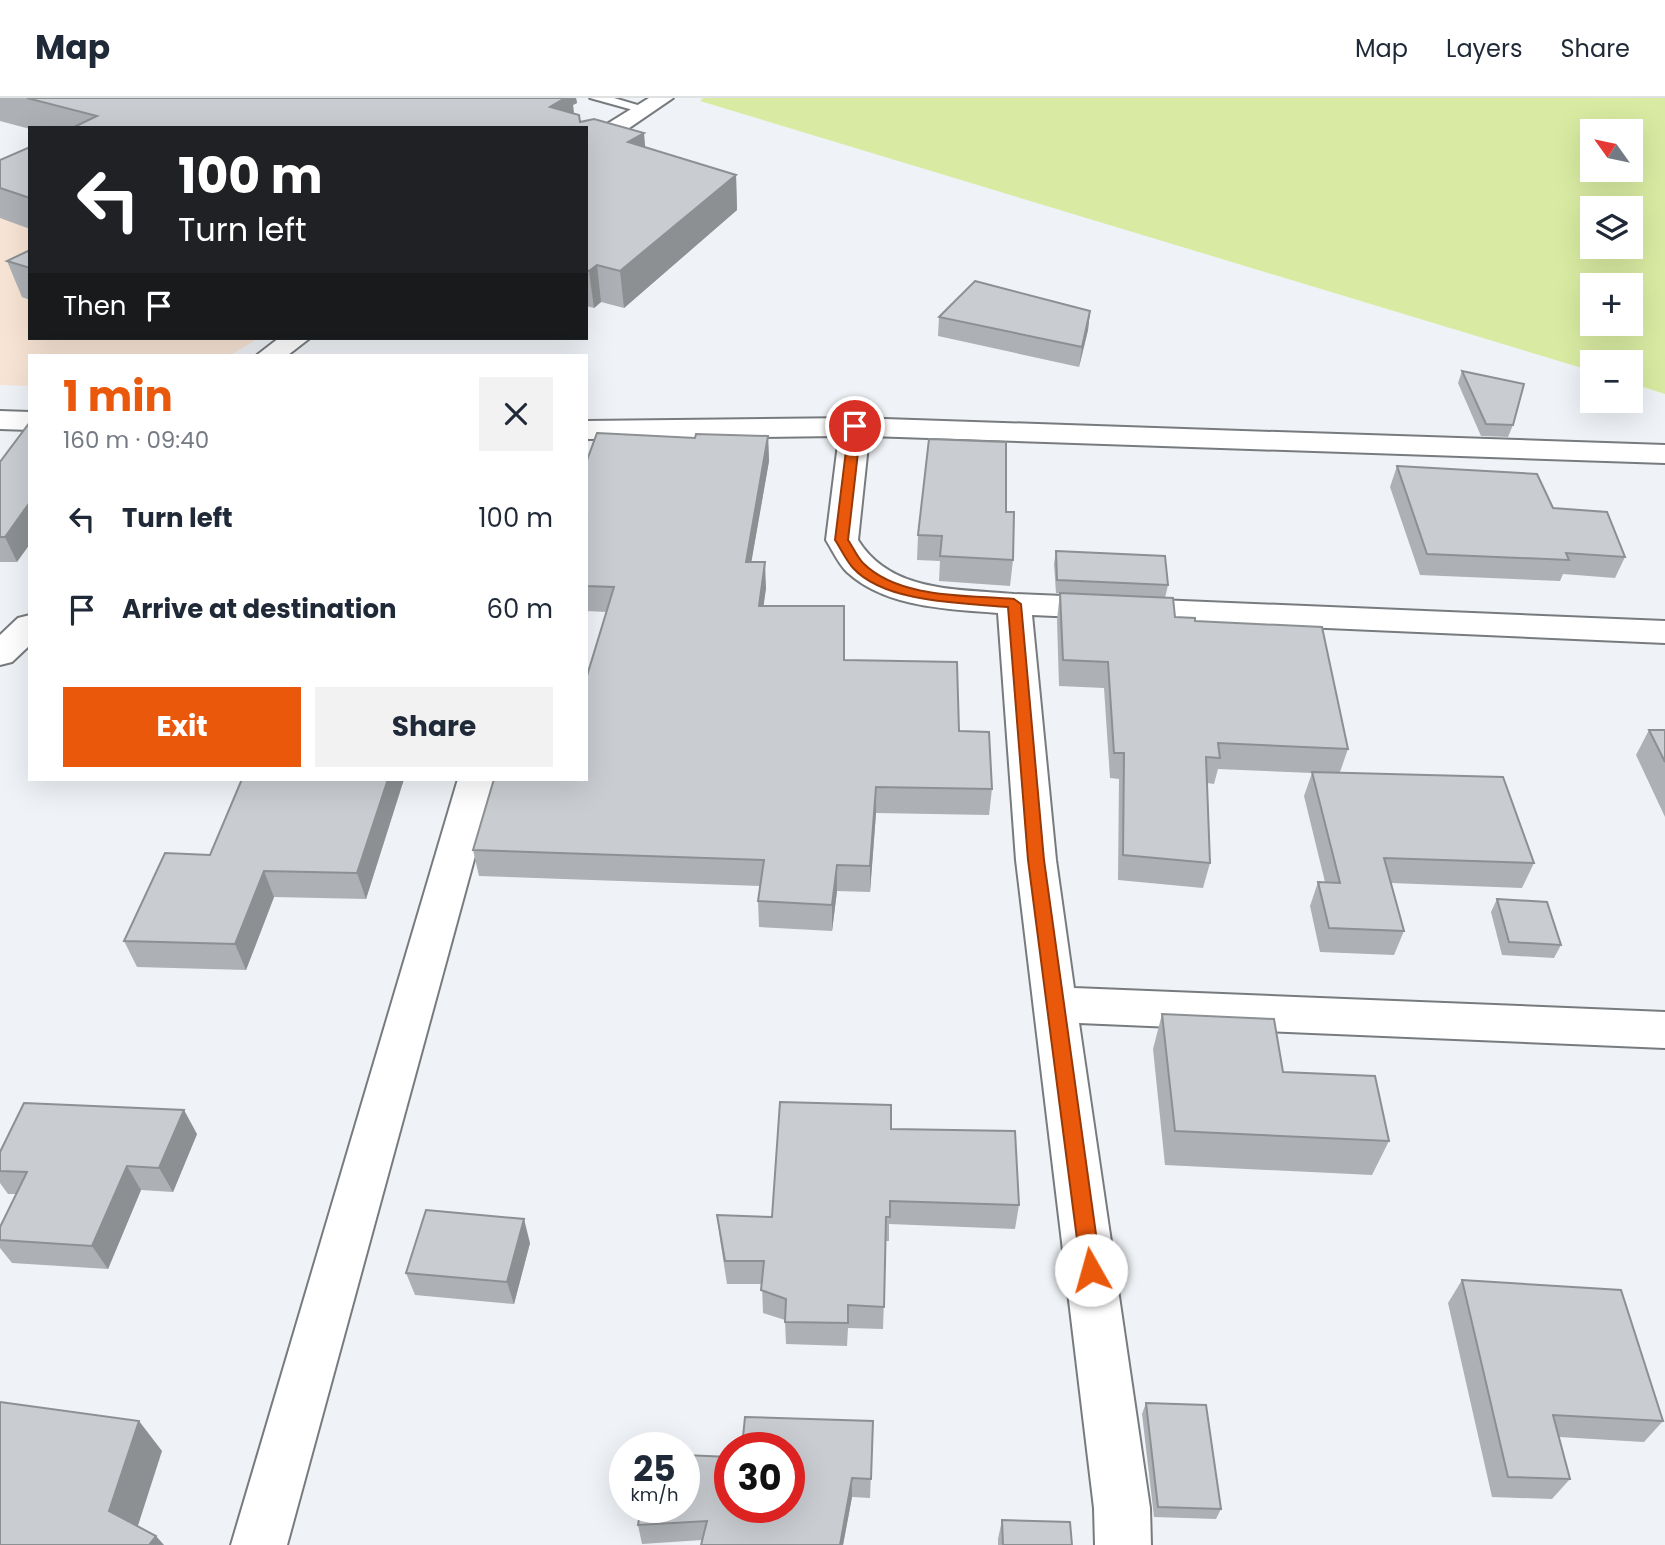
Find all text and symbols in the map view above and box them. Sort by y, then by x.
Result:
text: Map [35,24,110,71]
text: Map [1355,32,1408,65]
text: Layers [1446,32,1522,65]
text: Share [1560,32,1630,65]
north arrow [1580,119,1643,182]
map controls [1580,119,1643,413]
text: 100 m [178,142,323,210]
icon: left [63,154,154,245]
button: layers [1580,196,1643,259]
text: Turn left [178,207,307,252]
button: + [1580,273,1643,336]
icon: arrive [140,287,178,325]
text: Then [63,288,126,324]
button: − [1580,350,1643,413]
text: 1 min [63,367,173,426]
button: close [479,377,553,451]
pin [825,396,885,456]
icon: arrive [836,407,874,445]
text: 160 m · 09:40 [63,424,209,456]
icon: left [63,500,101,538]
text: Turn left [122,500,233,536]
text: 100 m [478,500,553,536]
icon: arrive [63,591,101,629]
text: Arrive at destination [122,591,397,627]
text: 60 m [486,591,553,627]
button: Exit [63,687,301,767]
button: Share [315,687,553,767]
position arrow [1054,1233,1128,1307]
speed limit sign: 30 [714,1432,805,1523]
text: 25 [633,1444,676,1493]
text: km/h [631,1482,678,1507]

